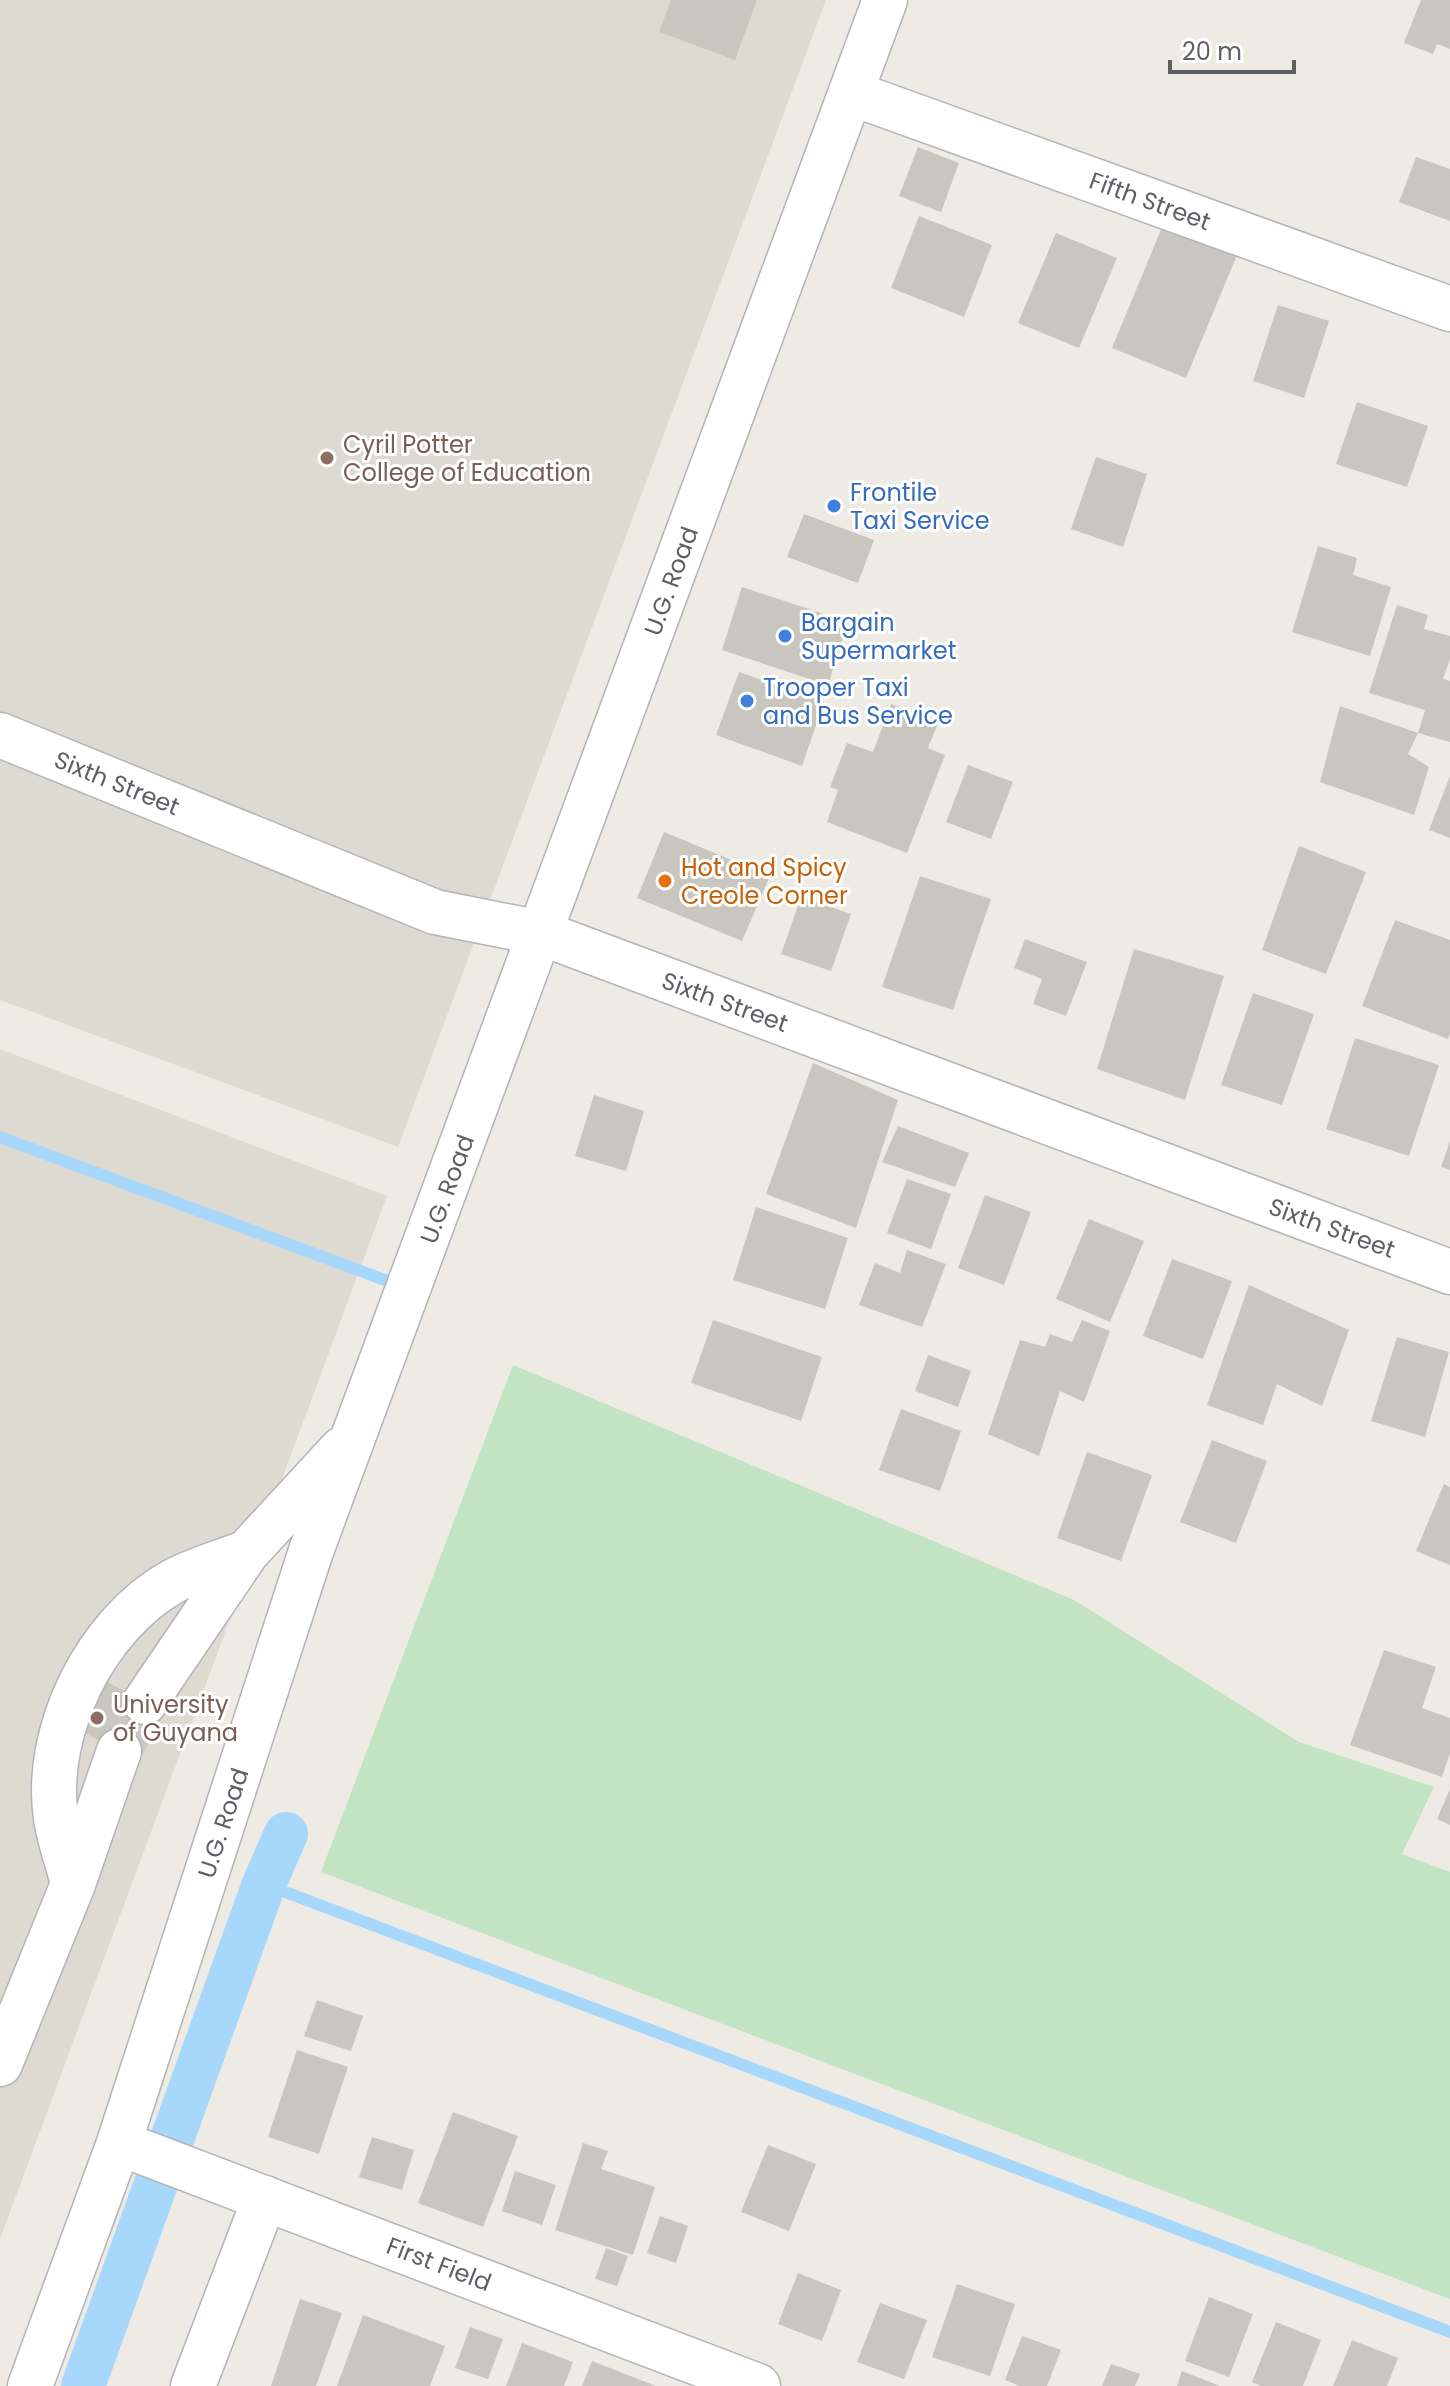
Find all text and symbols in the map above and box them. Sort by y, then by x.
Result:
scale bar [1170,24,1294,74]
text: 20 m [1182,35,1242,68]
street label: Fifth Street [1085,164,1215,238]
place label: Cyril Potter College of Education [343,428,591,489]
marker: Cyril Potter College of Education [318,449,336,467]
place label: Frontile Taxi Service [850,476,990,537]
marker: Frontile Taxi Service [825,497,843,515]
street label: U.G. Road [636,522,706,640]
place label: Bargain Supermarket [801,606,956,667]
marker: Bargain Supermarket [776,627,794,645]
place label: Trooper Taxi and Bus Service [763,671,953,732]
marker: Trooper Taxi and Bus Service [738,692,756,710]
street label: Sixth Street [50,743,184,823]
place label: Hot and Spicy Creole Corner [681,851,848,912]
marker: Hot and Spicy Creole Corner [656,872,674,890]
street label: Sixth Street [657,964,793,1040]
street label: U.G. Road [412,1130,482,1248]
street label: Sixth Street [1264,1190,1400,1266]
place label: University of Guyana [113,1688,238,1749]
marker: University of Guyana [88,1709,106,1727]
street label: U.G. Road [190,1764,256,1882]
street label: First Field [382,2229,496,2299]

